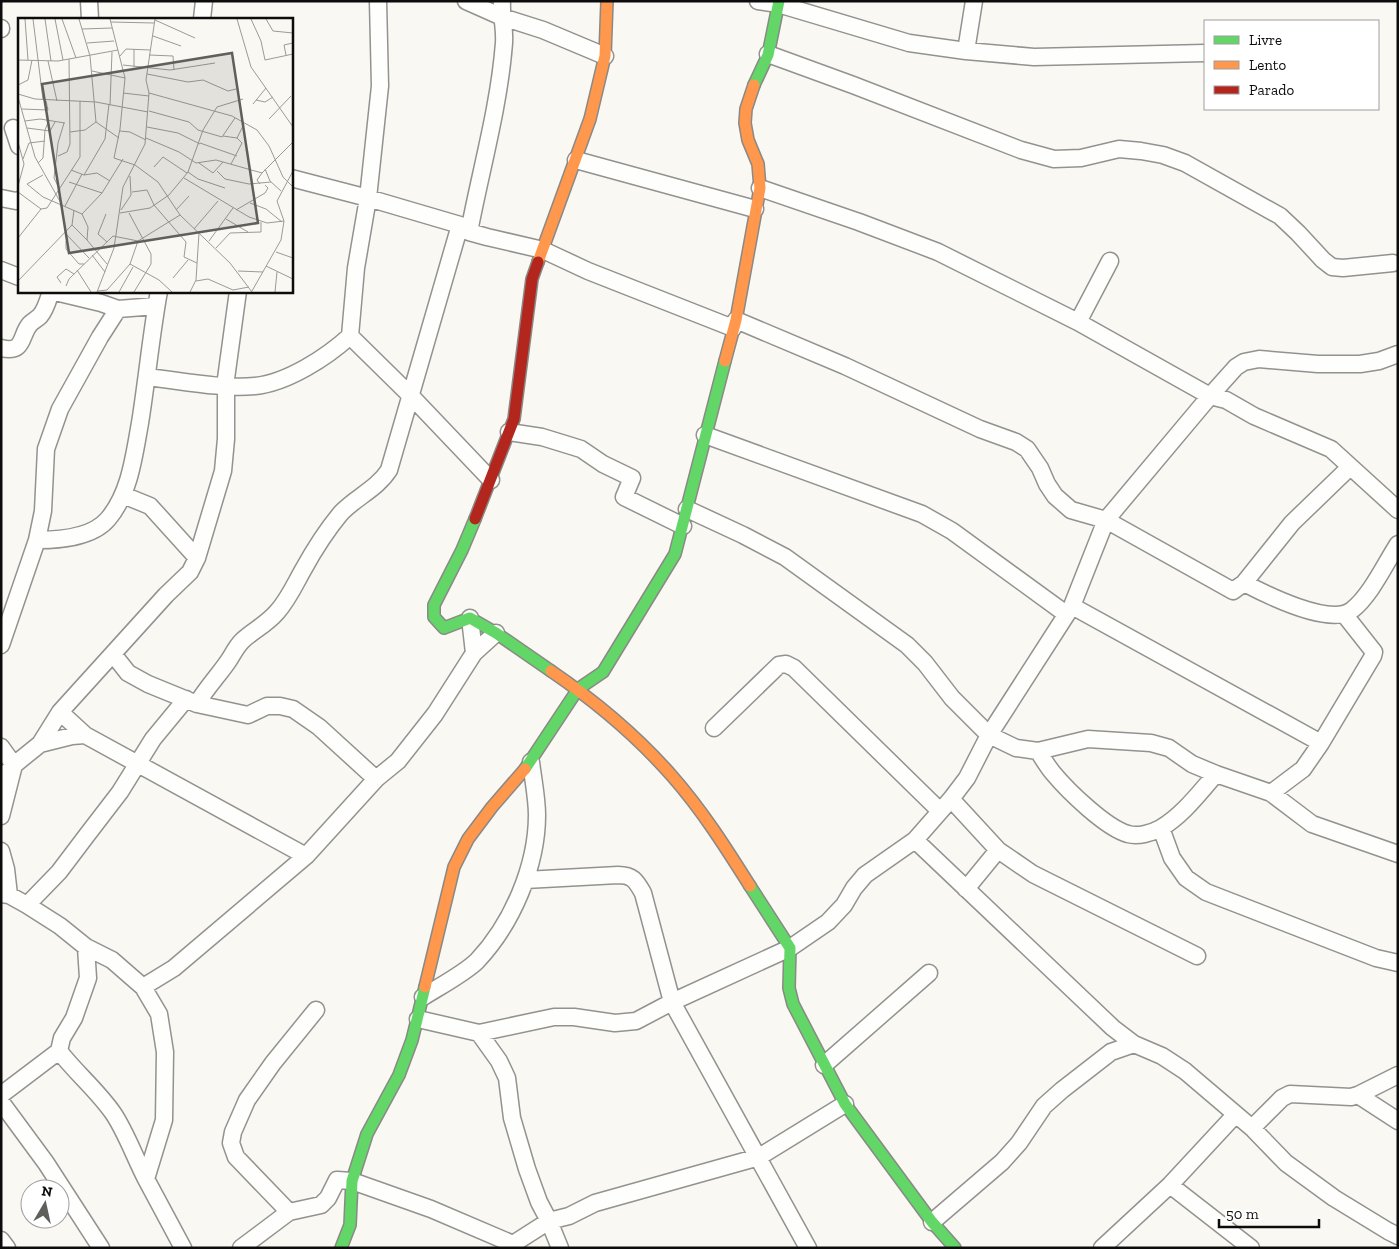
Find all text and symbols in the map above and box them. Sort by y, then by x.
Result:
inset map [18,18,292,292]
legend [1204,20,1379,110]
text: Livre [1249,31,1282,49]
text: Lento [1249,56,1286,74]
text: Parado [1249,81,1295,99]
north arrow [20,1179,70,1229]
text: N [40,1182,54,1201]
scale bar [1219,1196,1319,1228]
text: 50 m [1226,1205,1259,1223]

